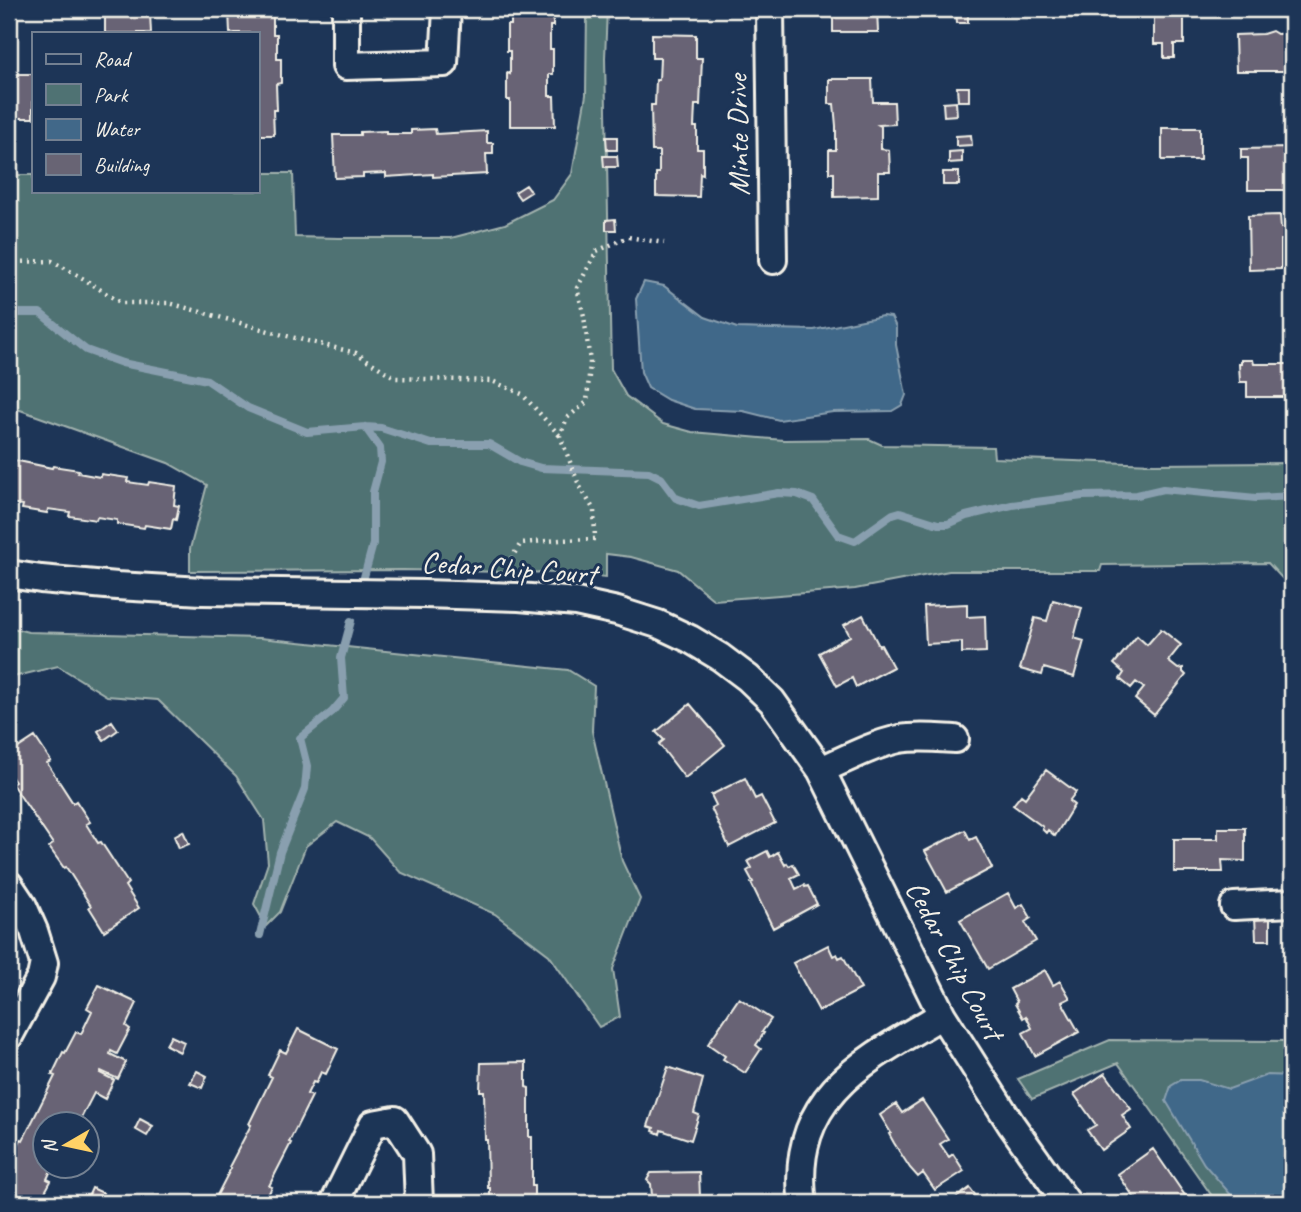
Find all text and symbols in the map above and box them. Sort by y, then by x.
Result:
legend [32,32,259,192]
text: Road [94,46,133,72]
street label: Minte Drive [718,72,758,196]
text: Park [94,82,129,108]
text: Water [94,116,141,142]
text: Building [94,152,151,178]
street label: Cedar Chip Court [420,543,602,593]
street label: Cedar Chip Court [897,874,1015,1050]
north arrow [32,1110,102,1180]
text: N [37,1137,63,1155]

